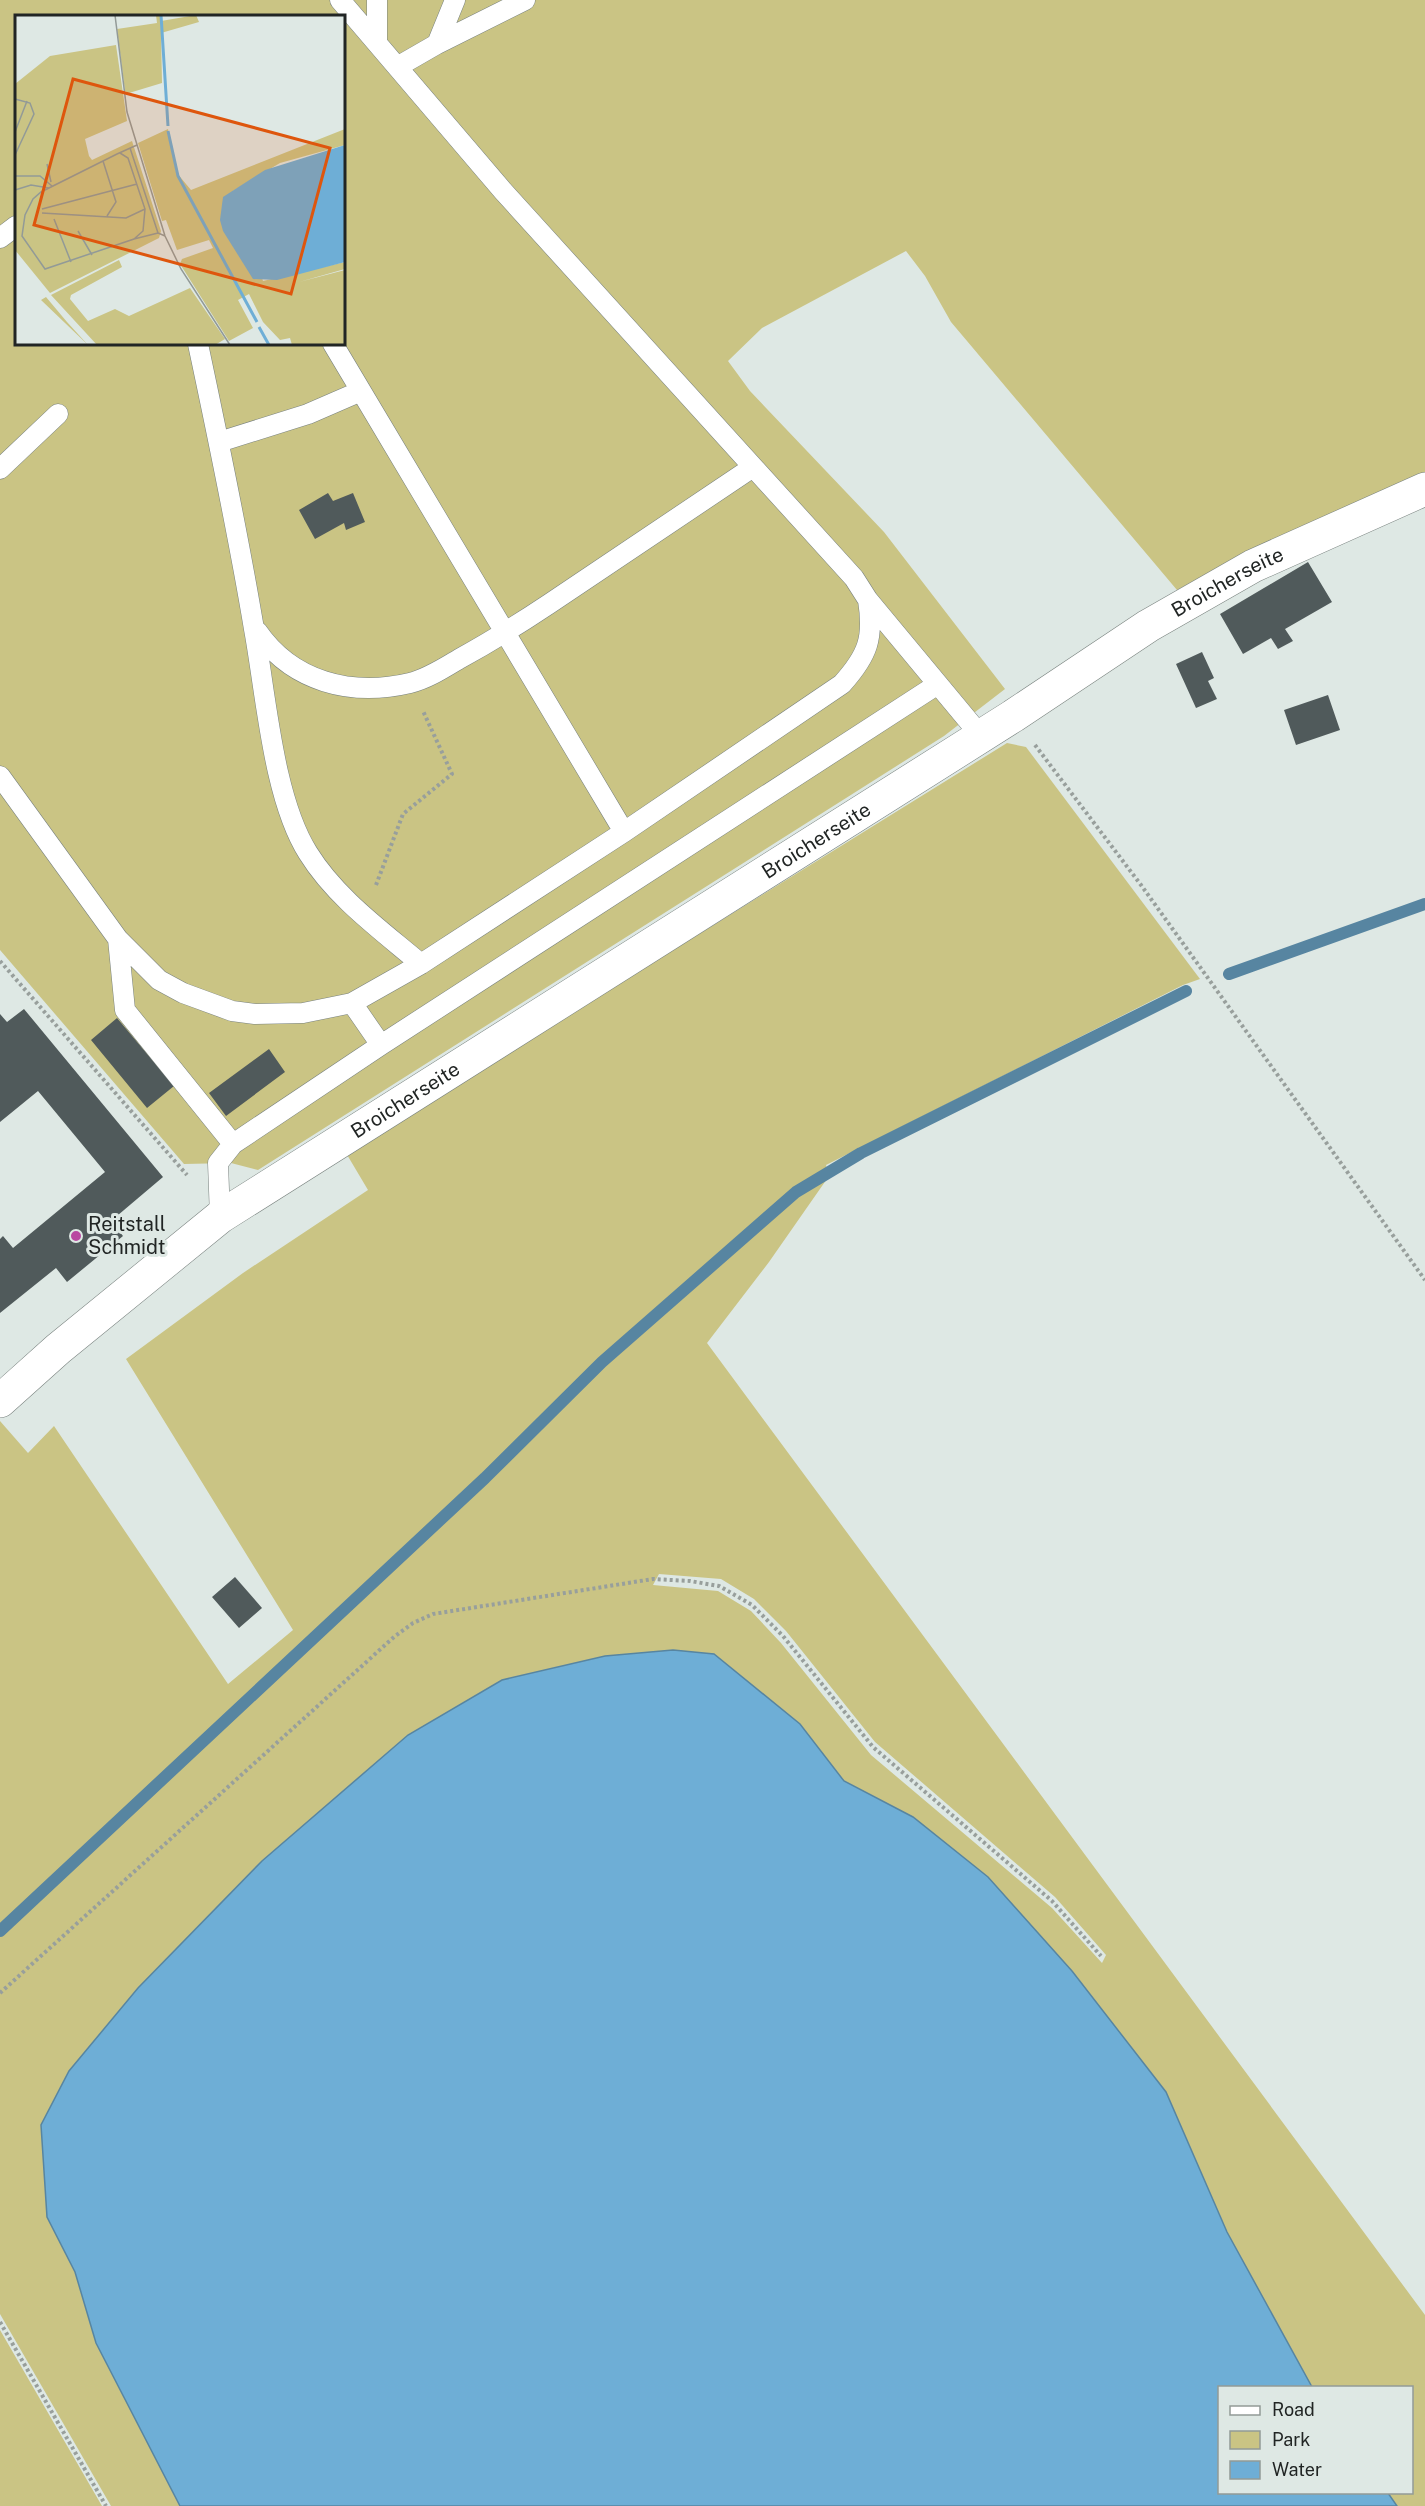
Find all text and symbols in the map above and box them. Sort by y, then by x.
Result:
inset map [15,15,345,345]
street label: Broicherseite [1167,542,1287,622]
street label: Broicherseite [757,797,875,884]
street label: Broicherseite [346,1057,464,1143]
place label: Reitstall Schmidt [88,1212,166,1259]
marker: Reitstall Schmidt [69,1229,83,1243]
legend [1218,2386,1413,2494]
text: Road [1272,2399,1315,2420]
text: Park [1272,2429,1310,2450]
text: Water [1272,2459,1322,2480]

